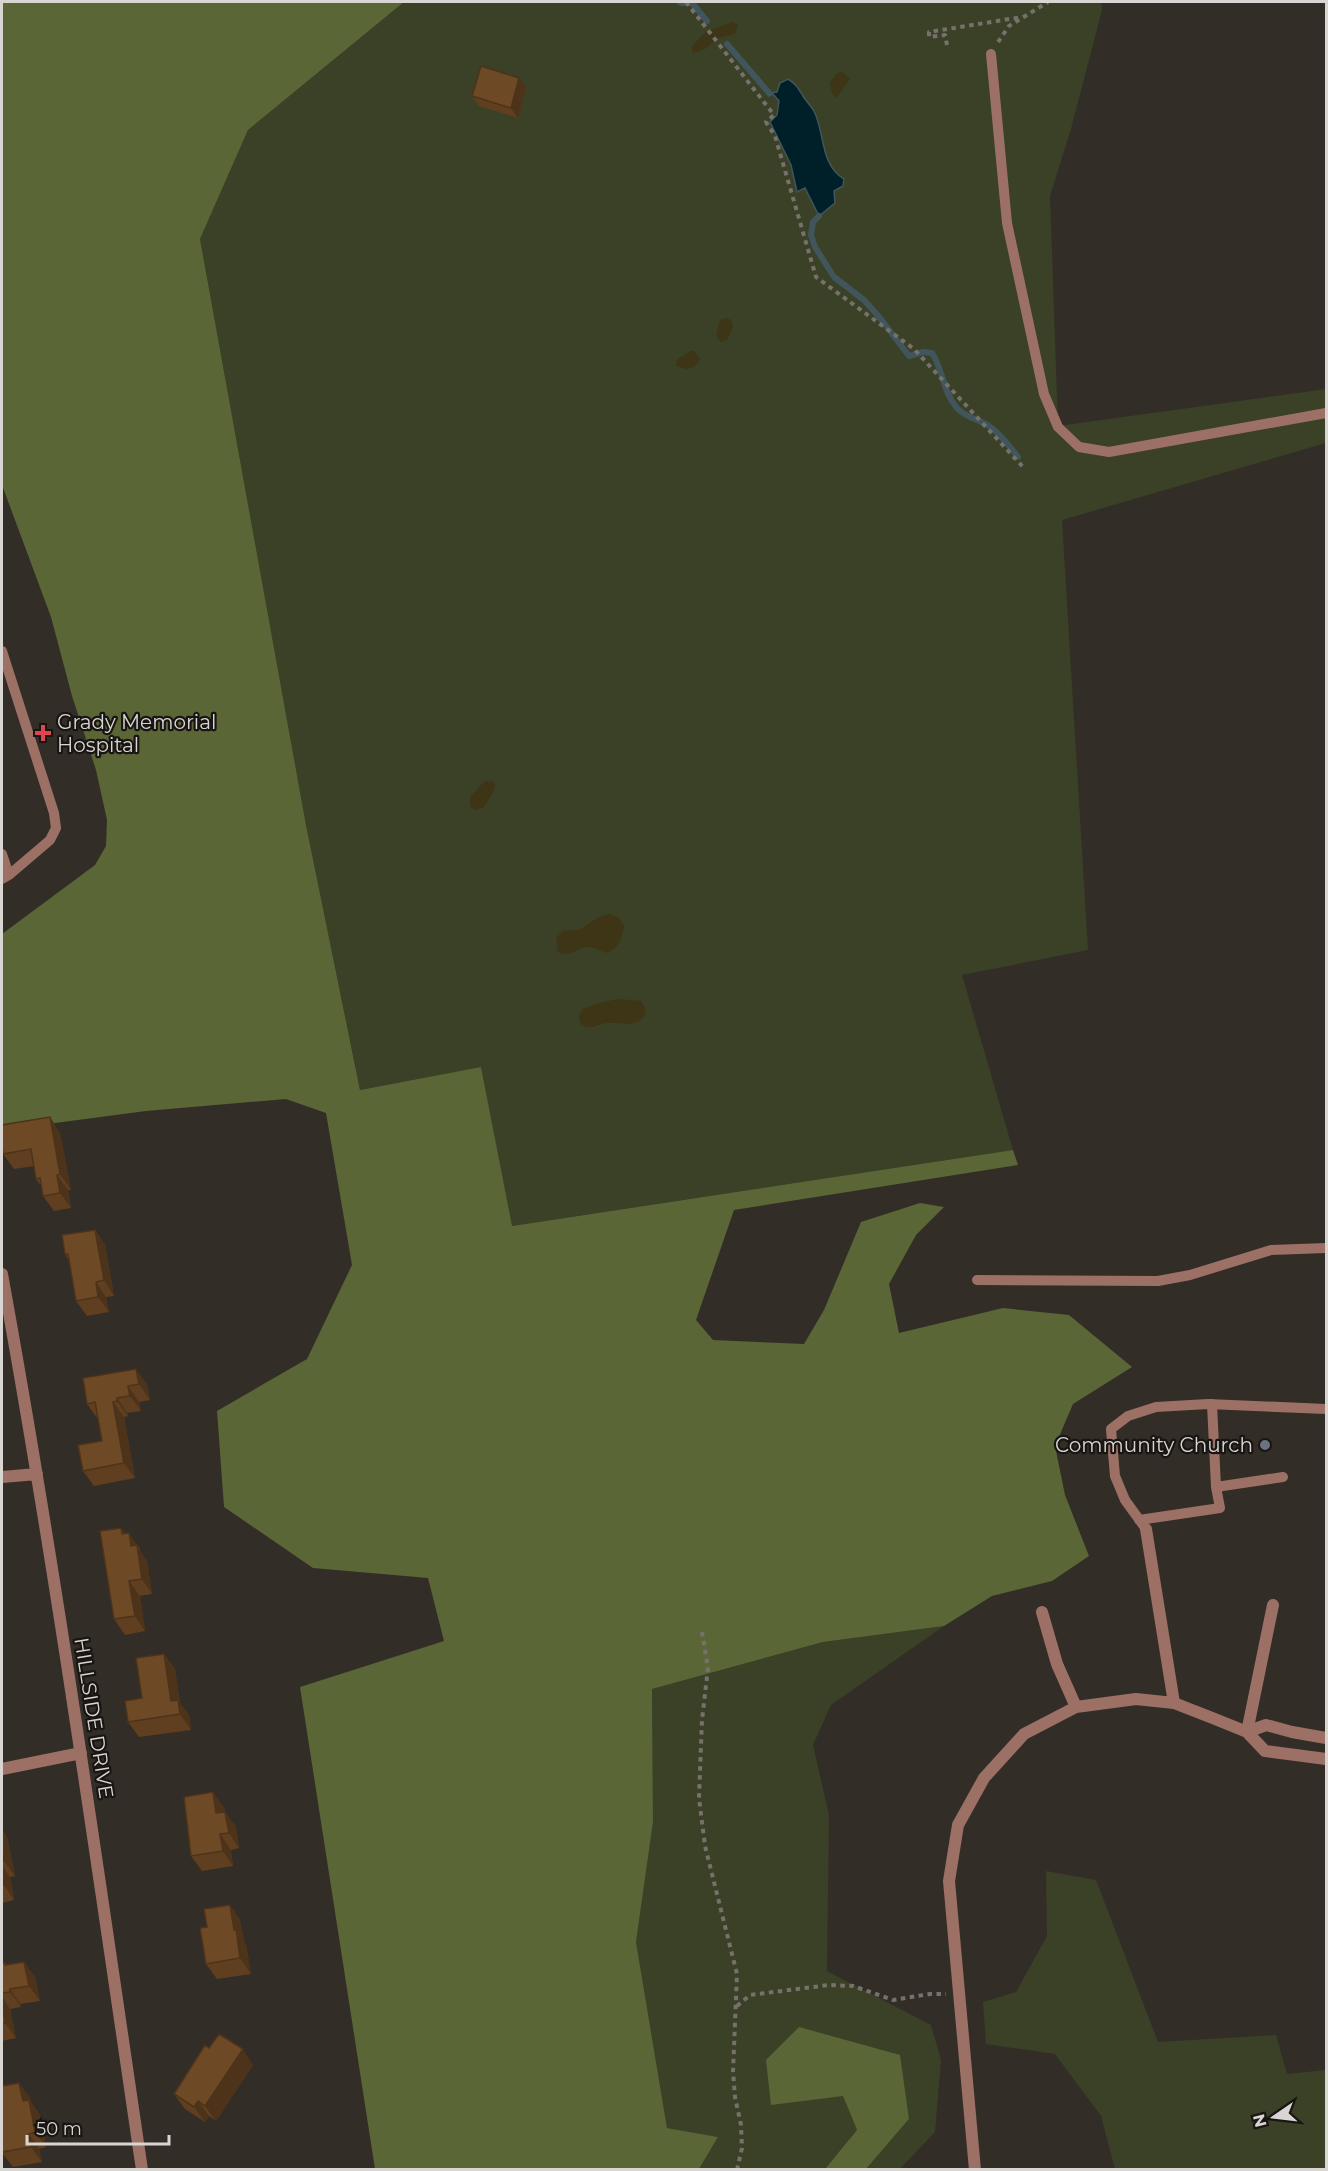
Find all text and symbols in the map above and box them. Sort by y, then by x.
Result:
place label: Grady Memorial Hospital [57,710,216,757]
marker: Grady Memorial Hospital [34,724,52,742]
place label: Community Church [1055,1433,1253,1457]
marker: Community Church [1258,1438,1272,1452]
street label: HILLSIDE DRIVE [69,1636,119,1800]
north arrow [1244,2087,1304,2147]
scale bar [27,2108,170,2146]
text: N [1249,2112,1271,2129]
text: 50 m [36,2118,82,2140]

